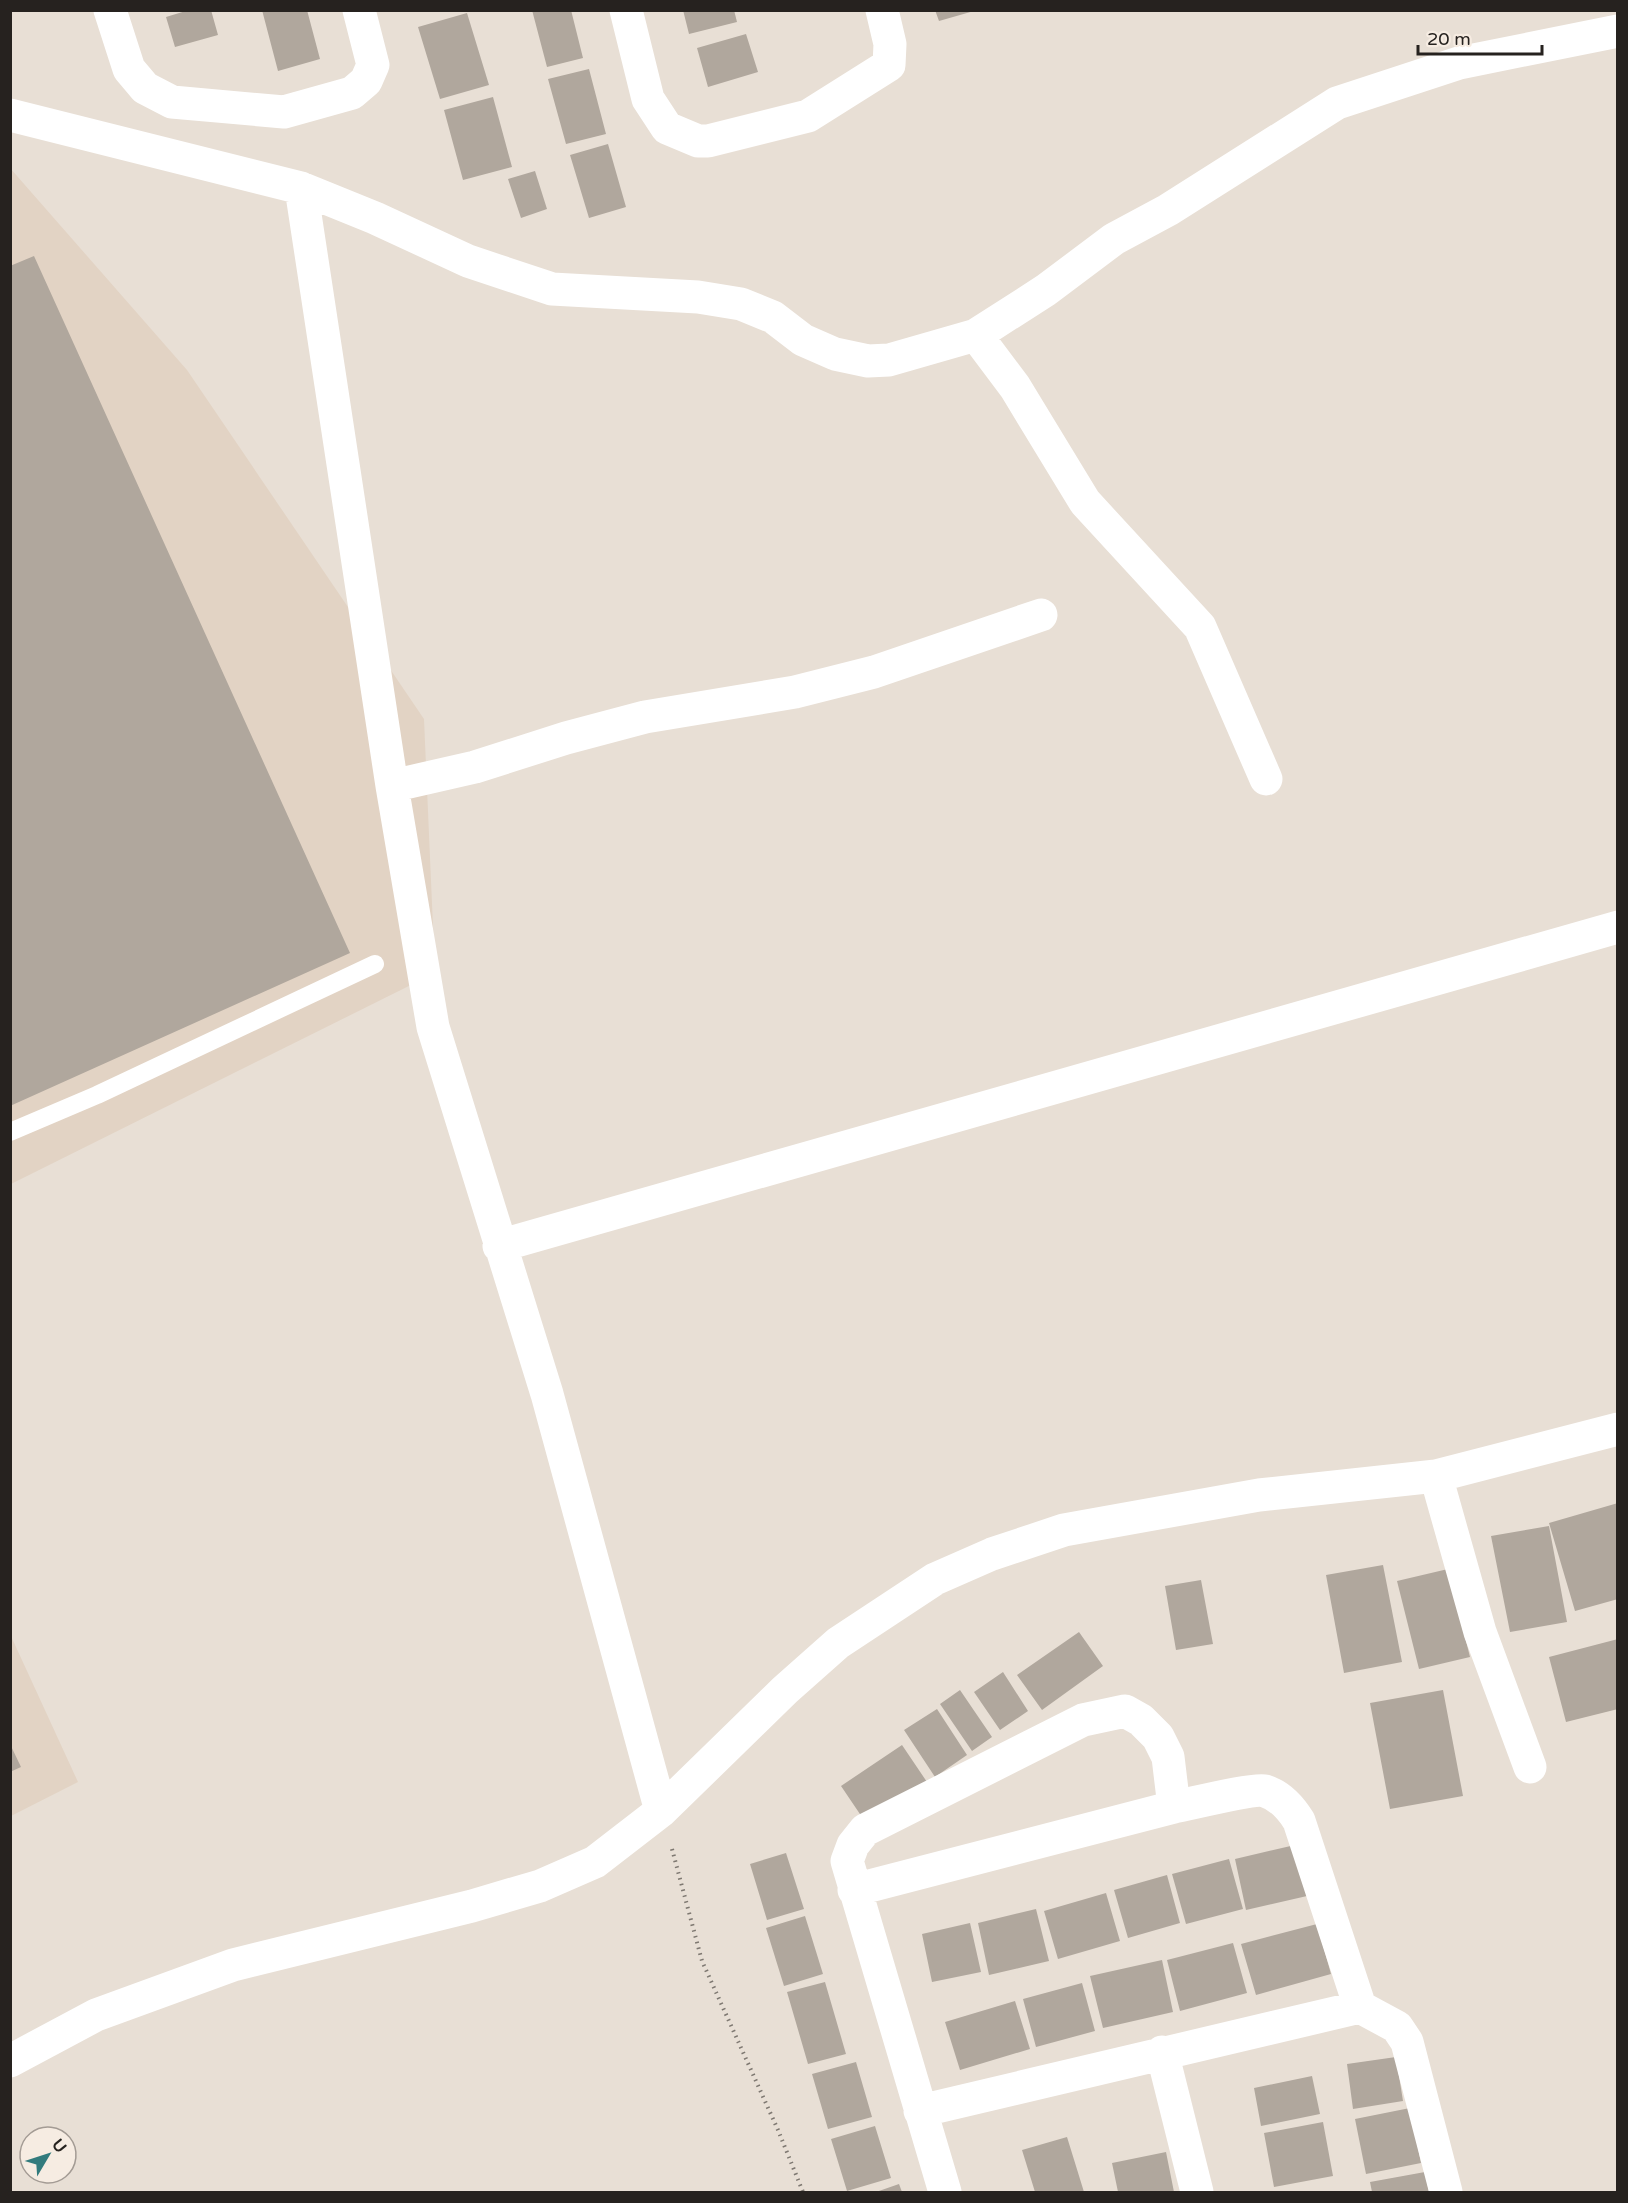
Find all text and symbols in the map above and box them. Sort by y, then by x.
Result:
scale bar [1418,18,1542,56]
text: 20 m [1427,28,1471,50]
north arrow [18,2125,78,2185]
text: U [47,2135,70,2157]

